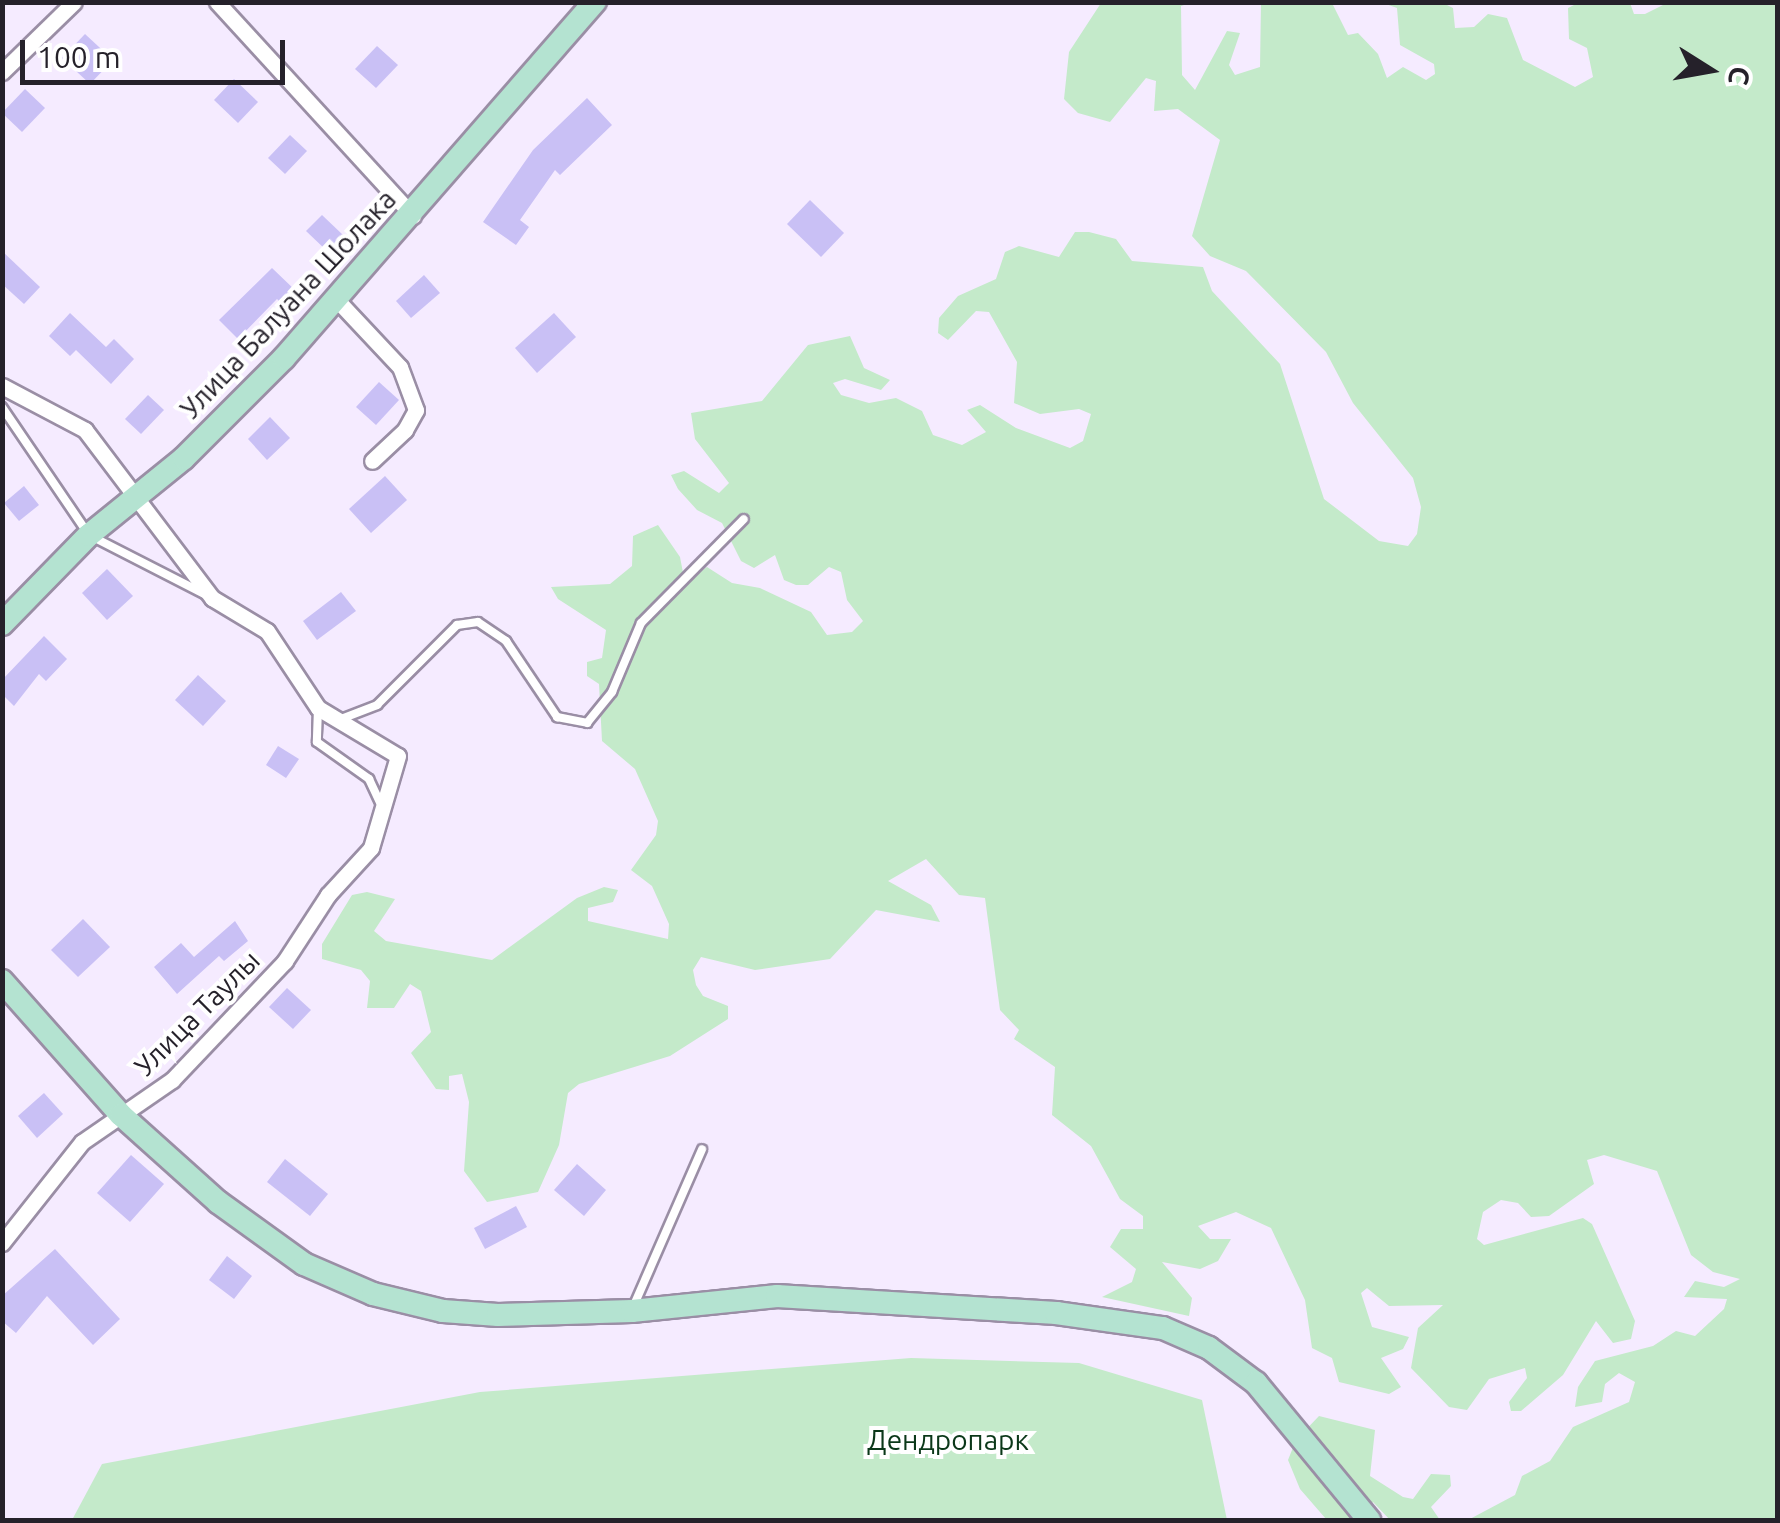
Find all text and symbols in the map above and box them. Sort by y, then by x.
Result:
scale bar [25,20,290,82]
north arrow [1660,20,1760,120]
text: 100 m [37,40,121,74]
text: С [1723,64,1757,88]
street label: Улица Балуана Шолака [173,183,403,425]
street label: Улица Таулы [127,943,267,1083]
park label: Дендропарк [867,1423,1029,1457]

